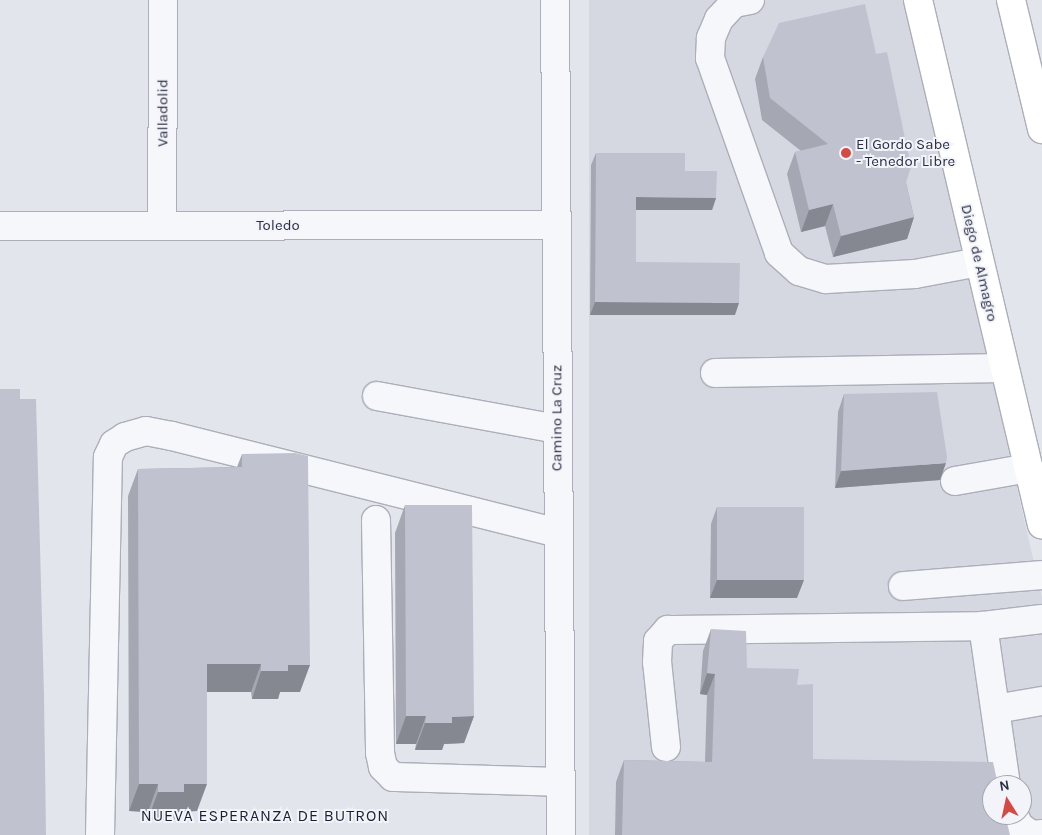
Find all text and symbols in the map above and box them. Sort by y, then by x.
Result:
street label: Valladolid [154,79,172,147]
place label: El Gordo Sabe - Tenedor Libre [856,135,955,170]
marker: El Gordo Sabe - Tenedor Libre [840,147,852,159]
street label: Diego de Almagro [957,203,1001,323]
street label: Toledo [256,217,300,235]
street label: Camino La Cruz [548,365,566,471]
north arrow [982,775,1032,825]
text: N [998,776,1011,795]
district label: NUEVA ESPERANZA DE BUTRON [138,806,392,826]

